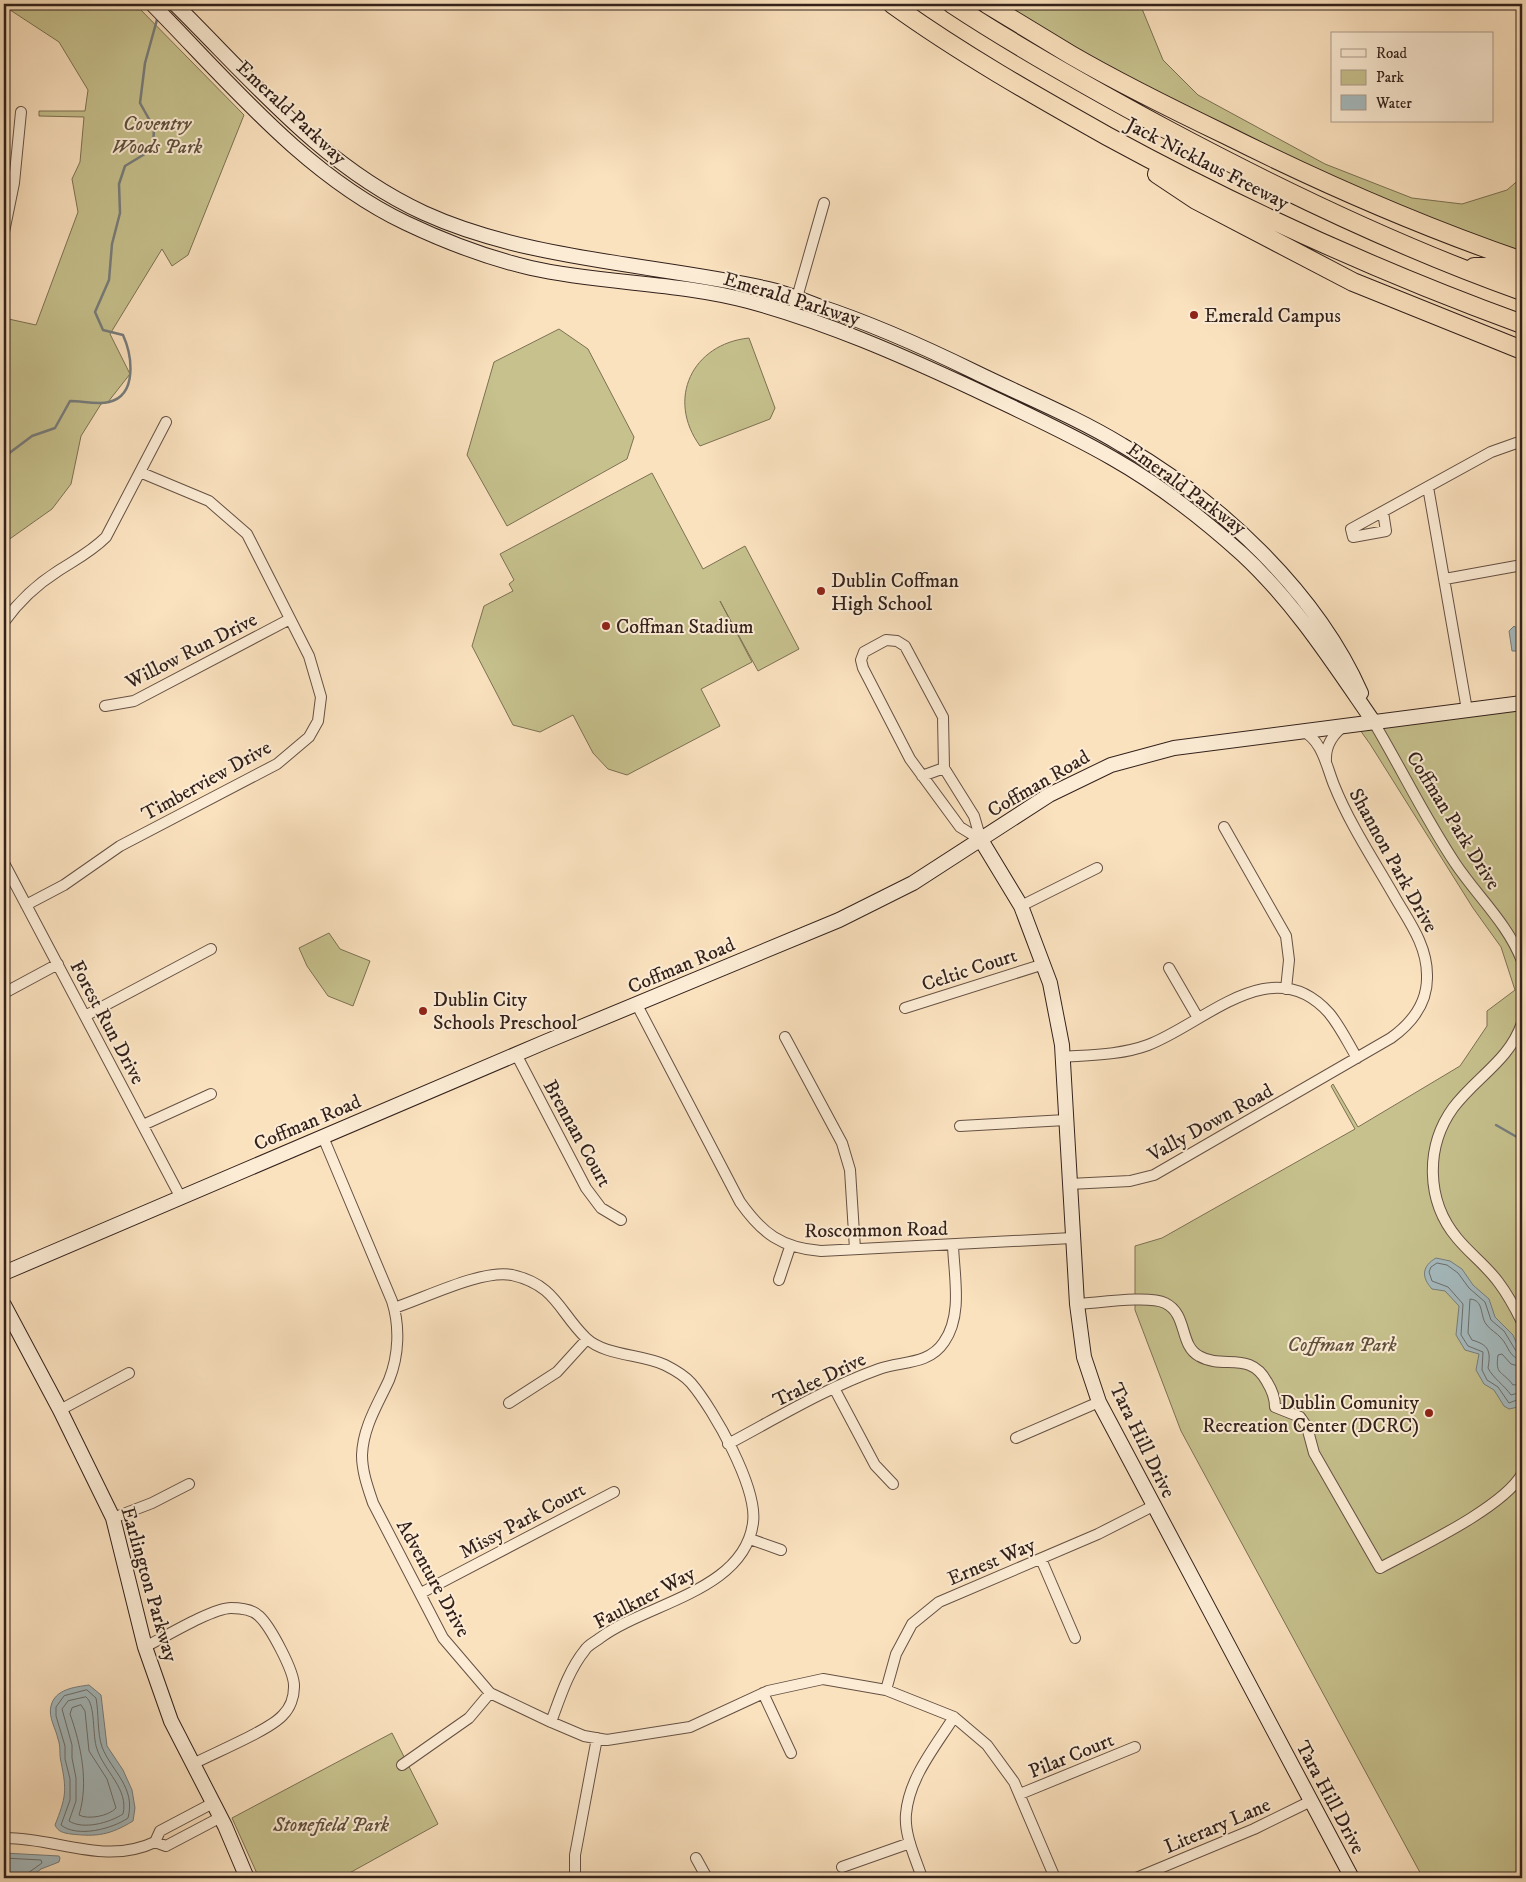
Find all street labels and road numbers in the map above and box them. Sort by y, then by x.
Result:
street label: Emerald Parkway [231,56,352,171]
street label: Jack Nicklaus Freeway [1120,112,1293,216]
street label: Emerald Parkway [720,267,863,332]
street label: Emerald Parkway [1121,437,1251,541]
street label: Willow Run Drive [121,607,262,696]
street label: Timberview Drive [138,735,276,827]
street label: Coffman Road [983,745,1094,824]
street label: Coffman Park Drive [1400,747,1505,895]
street label: Shannon Park Drive [1343,784,1443,937]
street label: Coffman Road [624,933,739,1000]
street label: Celtic Court [919,943,1020,998]
street label: Forest Run Drive [64,957,150,1089]
street label: Brennan Court [537,1076,616,1192]
street label: Vally Down Road [1143,1079,1278,1168]
street label: Coffman Road [250,1090,365,1157]
street label: Roscommon Road [804,1217,948,1244]
street label: Tralee Drive [769,1347,870,1414]
street label: Tara Hill Drive [1103,1379,1180,1502]
street label: Missy Park Court [456,1478,590,1565]
street label: Earlington Parkway [114,1504,183,1665]
street label: Adventure Drive [390,1516,475,1642]
street label: Ernest Way [944,1533,1040,1592]
street label: Faulkner Way [590,1561,700,1635]
street label: Pilar Court [1025,1728,1118,1785]
street label: Tara Hill Drive [1289,1737,1370,1859]
street label: Literary Lane [1161,1793,1274,1860]

